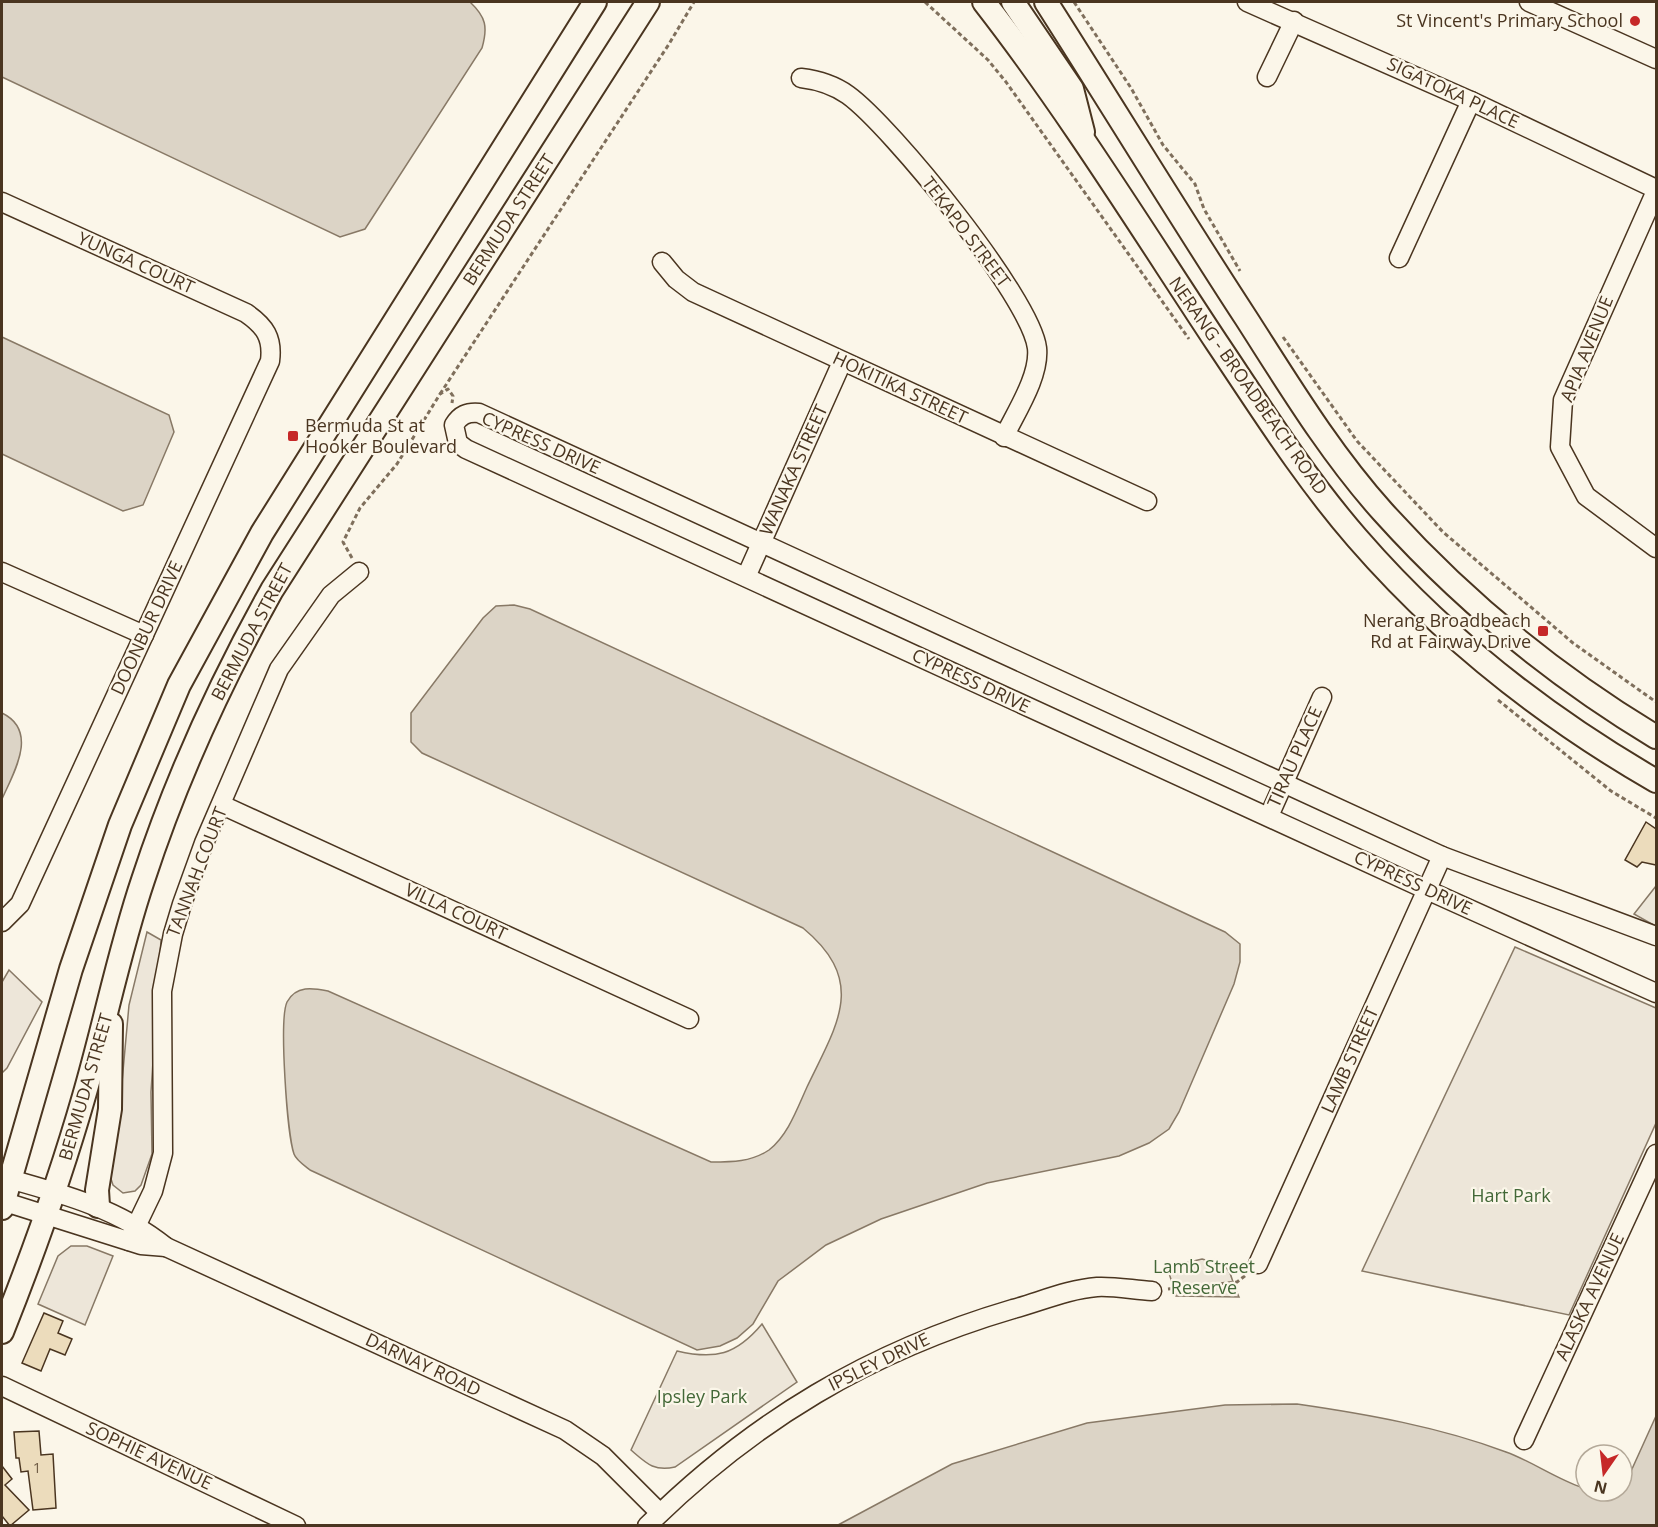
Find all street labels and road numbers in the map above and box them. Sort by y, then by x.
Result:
street label: SIGATOKA PLACE [1383,51,1523,133]
street label: BERMUDA STREET [457,149,560,290]
street label: TEKAPO STREET [917,171,1016,292]
street label: YUNGA COURT [74,226,199,299]
street label: NERANG - BROADBEACH ROAD [1164,272,1333,499]
street label: APIA AVENUE [1554,292,1618,405]
street label: HOKITIKA STREET [829,345,972,429]
street label: WANAKA STREET [753,400,833,539]
street label: CYPRESS DRIVE [478,405,605,479]
street label: DOONBUR DRIVE [105,557,188,698]
street label: BERMUDA STREET [205,559,297,704]
street label: CYPRESS DRIVE [908,642,1034,718]
street label: TIRAU PLACE [1261,702,1327,811]
street label: TANNAH COURT [160,803,232,940]
street label: CYPRESS DRIVE [1350,844,1476,920]
street label: VILLA COURT [401,877,511,945]
street label: LAMB STREET [1315,1003,1383,1117]
street label: BERMUDA STREET [53,1010,118,1163]
street label: ALASKA AVENUE [1549,1229,1629,1364]
street label: IPSLEY DRIVE [824,1326,933,1396]
street label: DARNAY ROAD [362,1327,485,1401]
street label: SOPHIE AVENUE [83,1415,216,1495]

